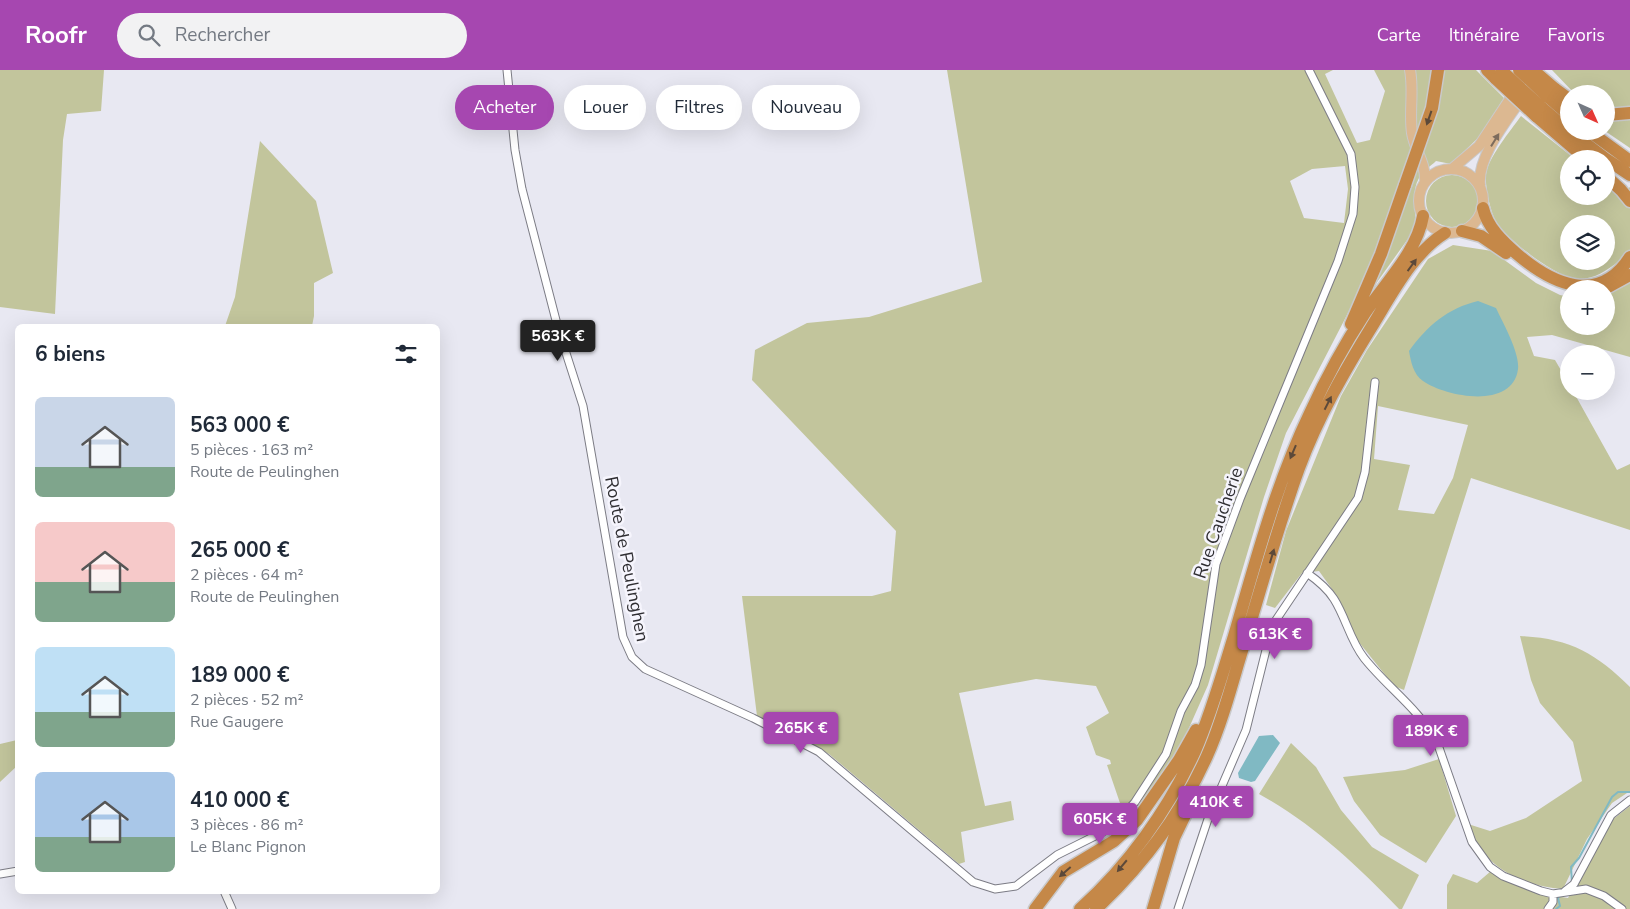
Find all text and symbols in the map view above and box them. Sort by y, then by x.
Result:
search box [117,13,467,58]
text: Roofr [25,19,87,51]
icon: search [135,21,163,49]
text: Rechercher [175,22,270,48]
text: Carte [1377,23,1421,47]
text: Itinéraire [1449,23,1520,47]
text: Favoris [1548,23,1605,47]
chip: Acheter [455,85,554,130]
chip: Louer [564,85,646,130]
chip: Filtres [656,85,742,130]
chip: Nouveau [752,85,860,130]
north arrow [1560,85,1615,140]
map controls [1560,85,1615,400]
one-way arrow [1424,110,1432,125]
one-way arrow [1491,133,1500,146]
button: locate [1560,150,1615,205]
button: layers [1560,215,1615,270]
one-way arrow [1407,258,1417,272]
button: + [1560,280,1615,335]
pin: 563K € [517,320,599,362]
text: 563K € [531,325,585,347]
text: 6 biens [35,340,105,368]
icon: filters [392,340,420,368]
button: − [1560,345,1615,400]
one-way arrow [1324,396,1332,411]
text: 563 000 € [190,411,290,439]
icon: home [75,417,135,477]
text: 5 pièces · 163 m² [190,439,313,461]
one-way arrow [1288,445,1296,459]
text: Route de Peulinghen [190,461,339,483]
street label: Rue Caucherie [1188,464,1248,582]
street label: Route de Peulinghen [599,474,655,644]
text: 265 000 € [190,536,290,564]
icon: home [75,542,135,602]
one-way arrow [1268,548,1276,563]
text: 2 pièces · 64 m² [190,564,304,586]
text: Route de Peulinghen [190,586,339,608]
pin: 613K € [1234,618,1316,660]
text: 613K € [1248,623,1302,645]
text: 189 000 € [190,661,290,689]
icon: home [75,667,135,727]
text: 2 pièces · 52 m² [190,689,304,711]
text: Rue Gaugere [190,711,283,733]
pin: 265K € [760,712,842,754]
pin: 189K € [1390,714,1472,757]
text: 265K € [774,717,828,739]
text: 189K € [1404,720,1458,742]
text: 410 000 € [190,786,290,814]
pin: 410K € [1175,786,1257,828]
text: 410K € [1189,791,1243,813]
icon: home [75,792,135,852]
pin: 605K € [1059,802,1141,845]
text: 605K € [1073,808,1127,830]
text: 3 pièces · 86 m² [190,814,304,836]
text: Le Blanc Pignon [190,836,306,858]
one-way arrow [1116,859,1127,872]
one-way arrow [1058,866,1071,877]

